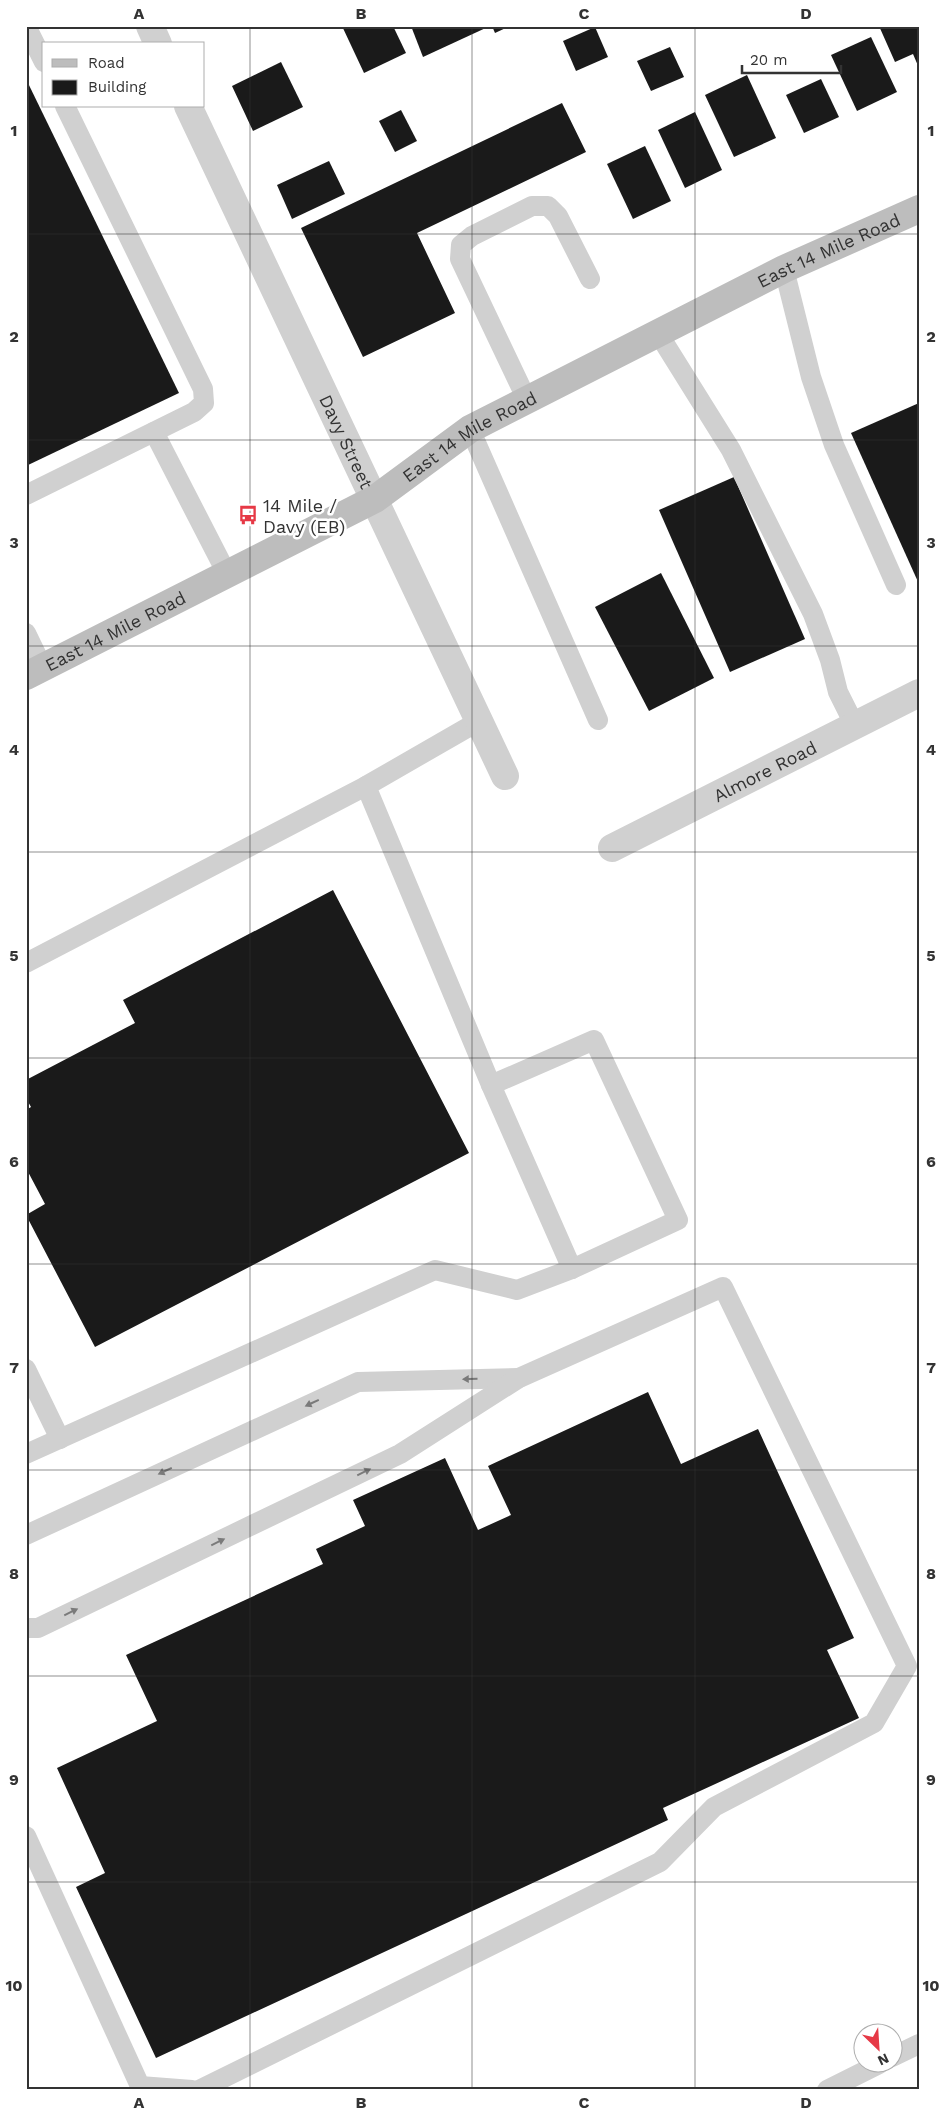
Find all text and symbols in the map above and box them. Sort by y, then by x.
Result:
text: A [134,4,145,23]
text: B [356,4,367,23]
text: C [579,4,590,23]
text: D [800,4,812,23]
legend [42,42,205,108]
scale bar [742,42,841,74]
text: 20 m [750,51,788,69]
text: Road [88,54,125,72]
text: Building [88,78,146,96]
text: 1 [11,121,17,140]
text: 1 [928,121,934,140]
street label: East 14 Mile Road [753,208,903,292]
text: 2 [9,327,19,346]
text: 2 [926,327,936,346]
street label: East 14 Mile Road [398,386,540,486]
street label: Davy Street [315,391,378,492]
place label: 14 Mile / Davy (EB) [263,495,345,537]
bus stop icon: 14 Mile / Davy (EB) [237,504,259,526]
text: 3 [9,533,19,552]
text: 3 [926,533,936,552]
street label: East 14 Mile Road [41,586,189,675]
street label: Almore Road [710,736,820,806]
text: 4 [9,740,19,759]
text: 4 [926,740,936,759]
text: 5 [9,946,19,965]
text: 5 [926,946,936,965]
text: 6 [9,1152,19,1171]
text: 6 [926,1152,936,1171]
text: 7 [9,1358,19,1377]
text: 7 [926,1358,936,1377]
one-way arrow [462,1376,478,1384]
one-way arrow [305,1399,319,1407]
one-way arrow [158,1467,172,1475]
one-way arrow [357,1467,371,1475]
one-way arrow [211,1538,225,1546]
text: 8 [9,1564,19,1583]
text: 8 [926,1564,936,1583]
one-way arrow [64,1608,78,1616]
text: 9 [9,1770,19,1789]
text: 9 [926,1770,936,1789]
text: 10 [5,1976,23,1995]
text: 10 [922,1976,940,1995]
north arrow [852,2024,902,2074]
text: N [875,2050,892,2069]
text: A [134,2093,145,2112]
text: B [356,2093,367,2112]
text: C [579,2093,590,2112]
text: D [800,2093,812,2112]

